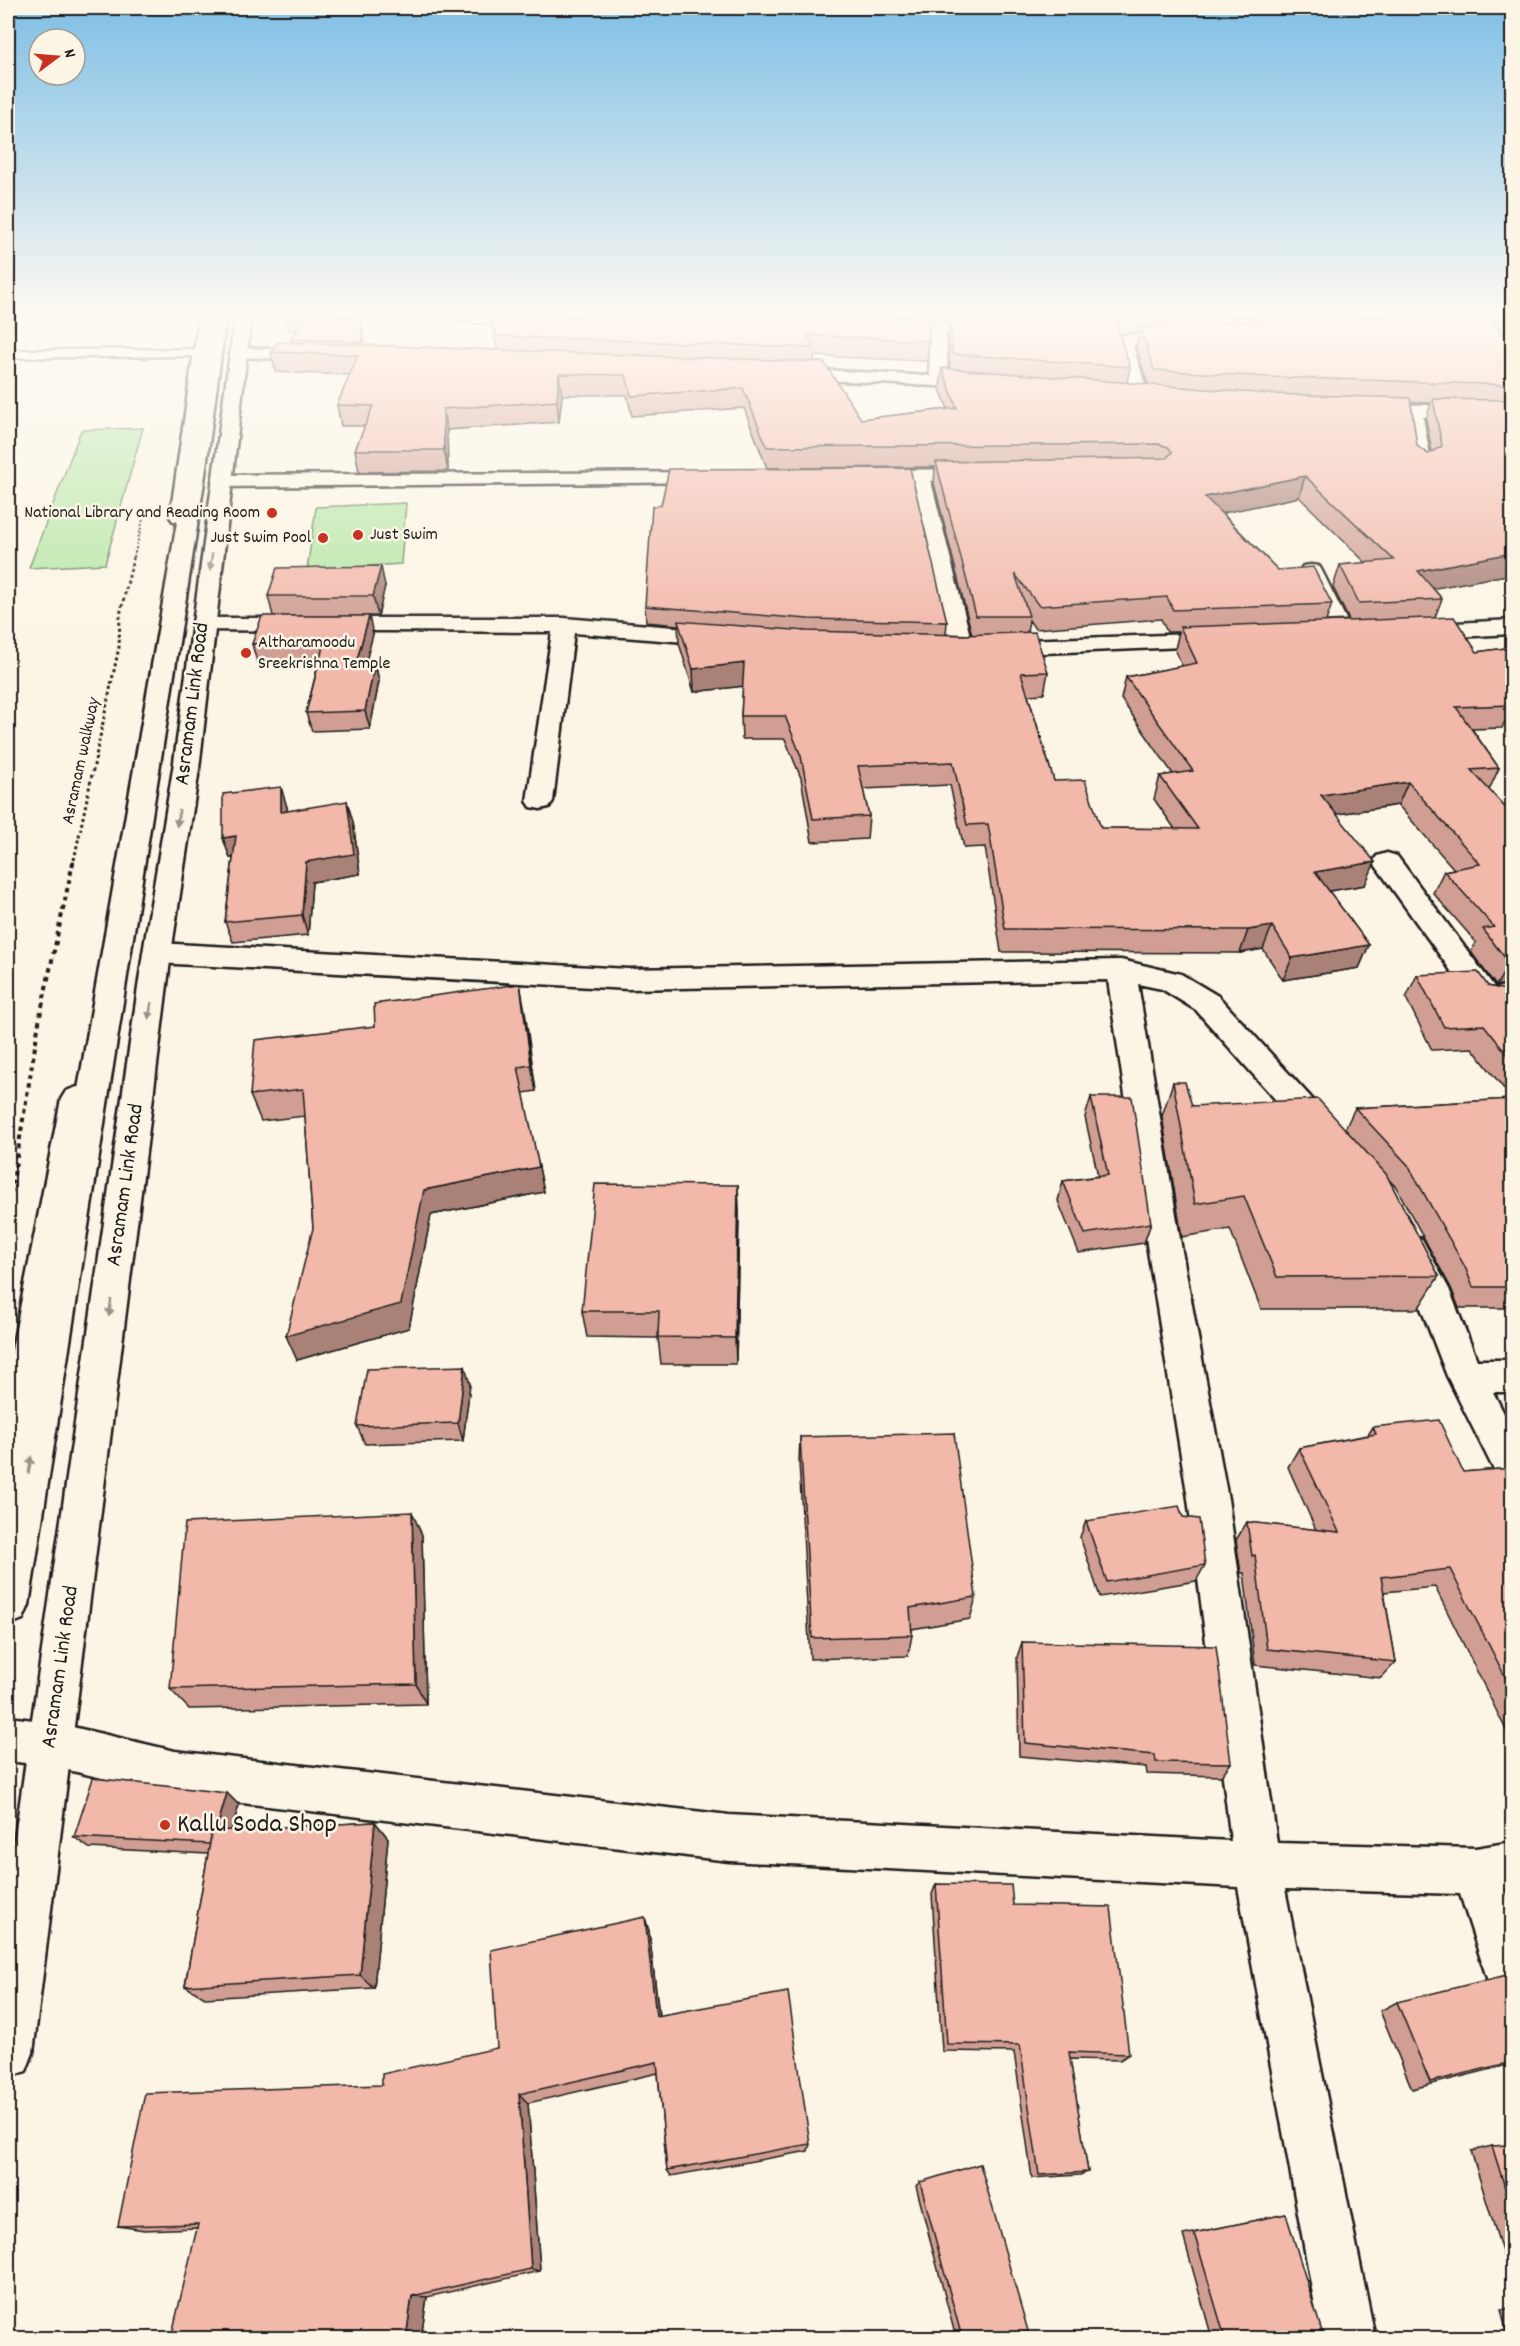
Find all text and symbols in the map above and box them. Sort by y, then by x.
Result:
north arrow [27,27,87,87]
text: N [57,47,81,61]
place label: National Library and Reading Room [24,501,260,526]
marker: National Library and Reading Room [265,506,279,520]
place label: Just Swim [370,523,438,548]
place label: Just Swim Pool [211,526,312,551]
marker: Just Swim [351,528,365,542]
marker: Just Swim Pool [316,531,330,545]
one-way arrow [206,553,215,572]
street label: Asramam Link Road [168,621,218,787]
place label: Altharamoodu Sreekrishna Temple [258,631,391,677]
marker: Altharamoodu Sreekrishna Temple [239,646,253,660]
street label: Asramam walkway [56,695,108,827]
one-way arrow [174,809,183,828]
one-way arrow [145,1001,154,1020]
street label: Asramam Link Road [99,1102,153,1268]
one-way arrow [105,1299,114,1318]
one-way arrow [26,1455,35,1474]
street label: Asramam Link Road [34,1584,88,1750]
place label: Kallu Soda Shop [177,1806,337,1845]
marker: Kallu Soda Shop [158,1818,172,1832]

